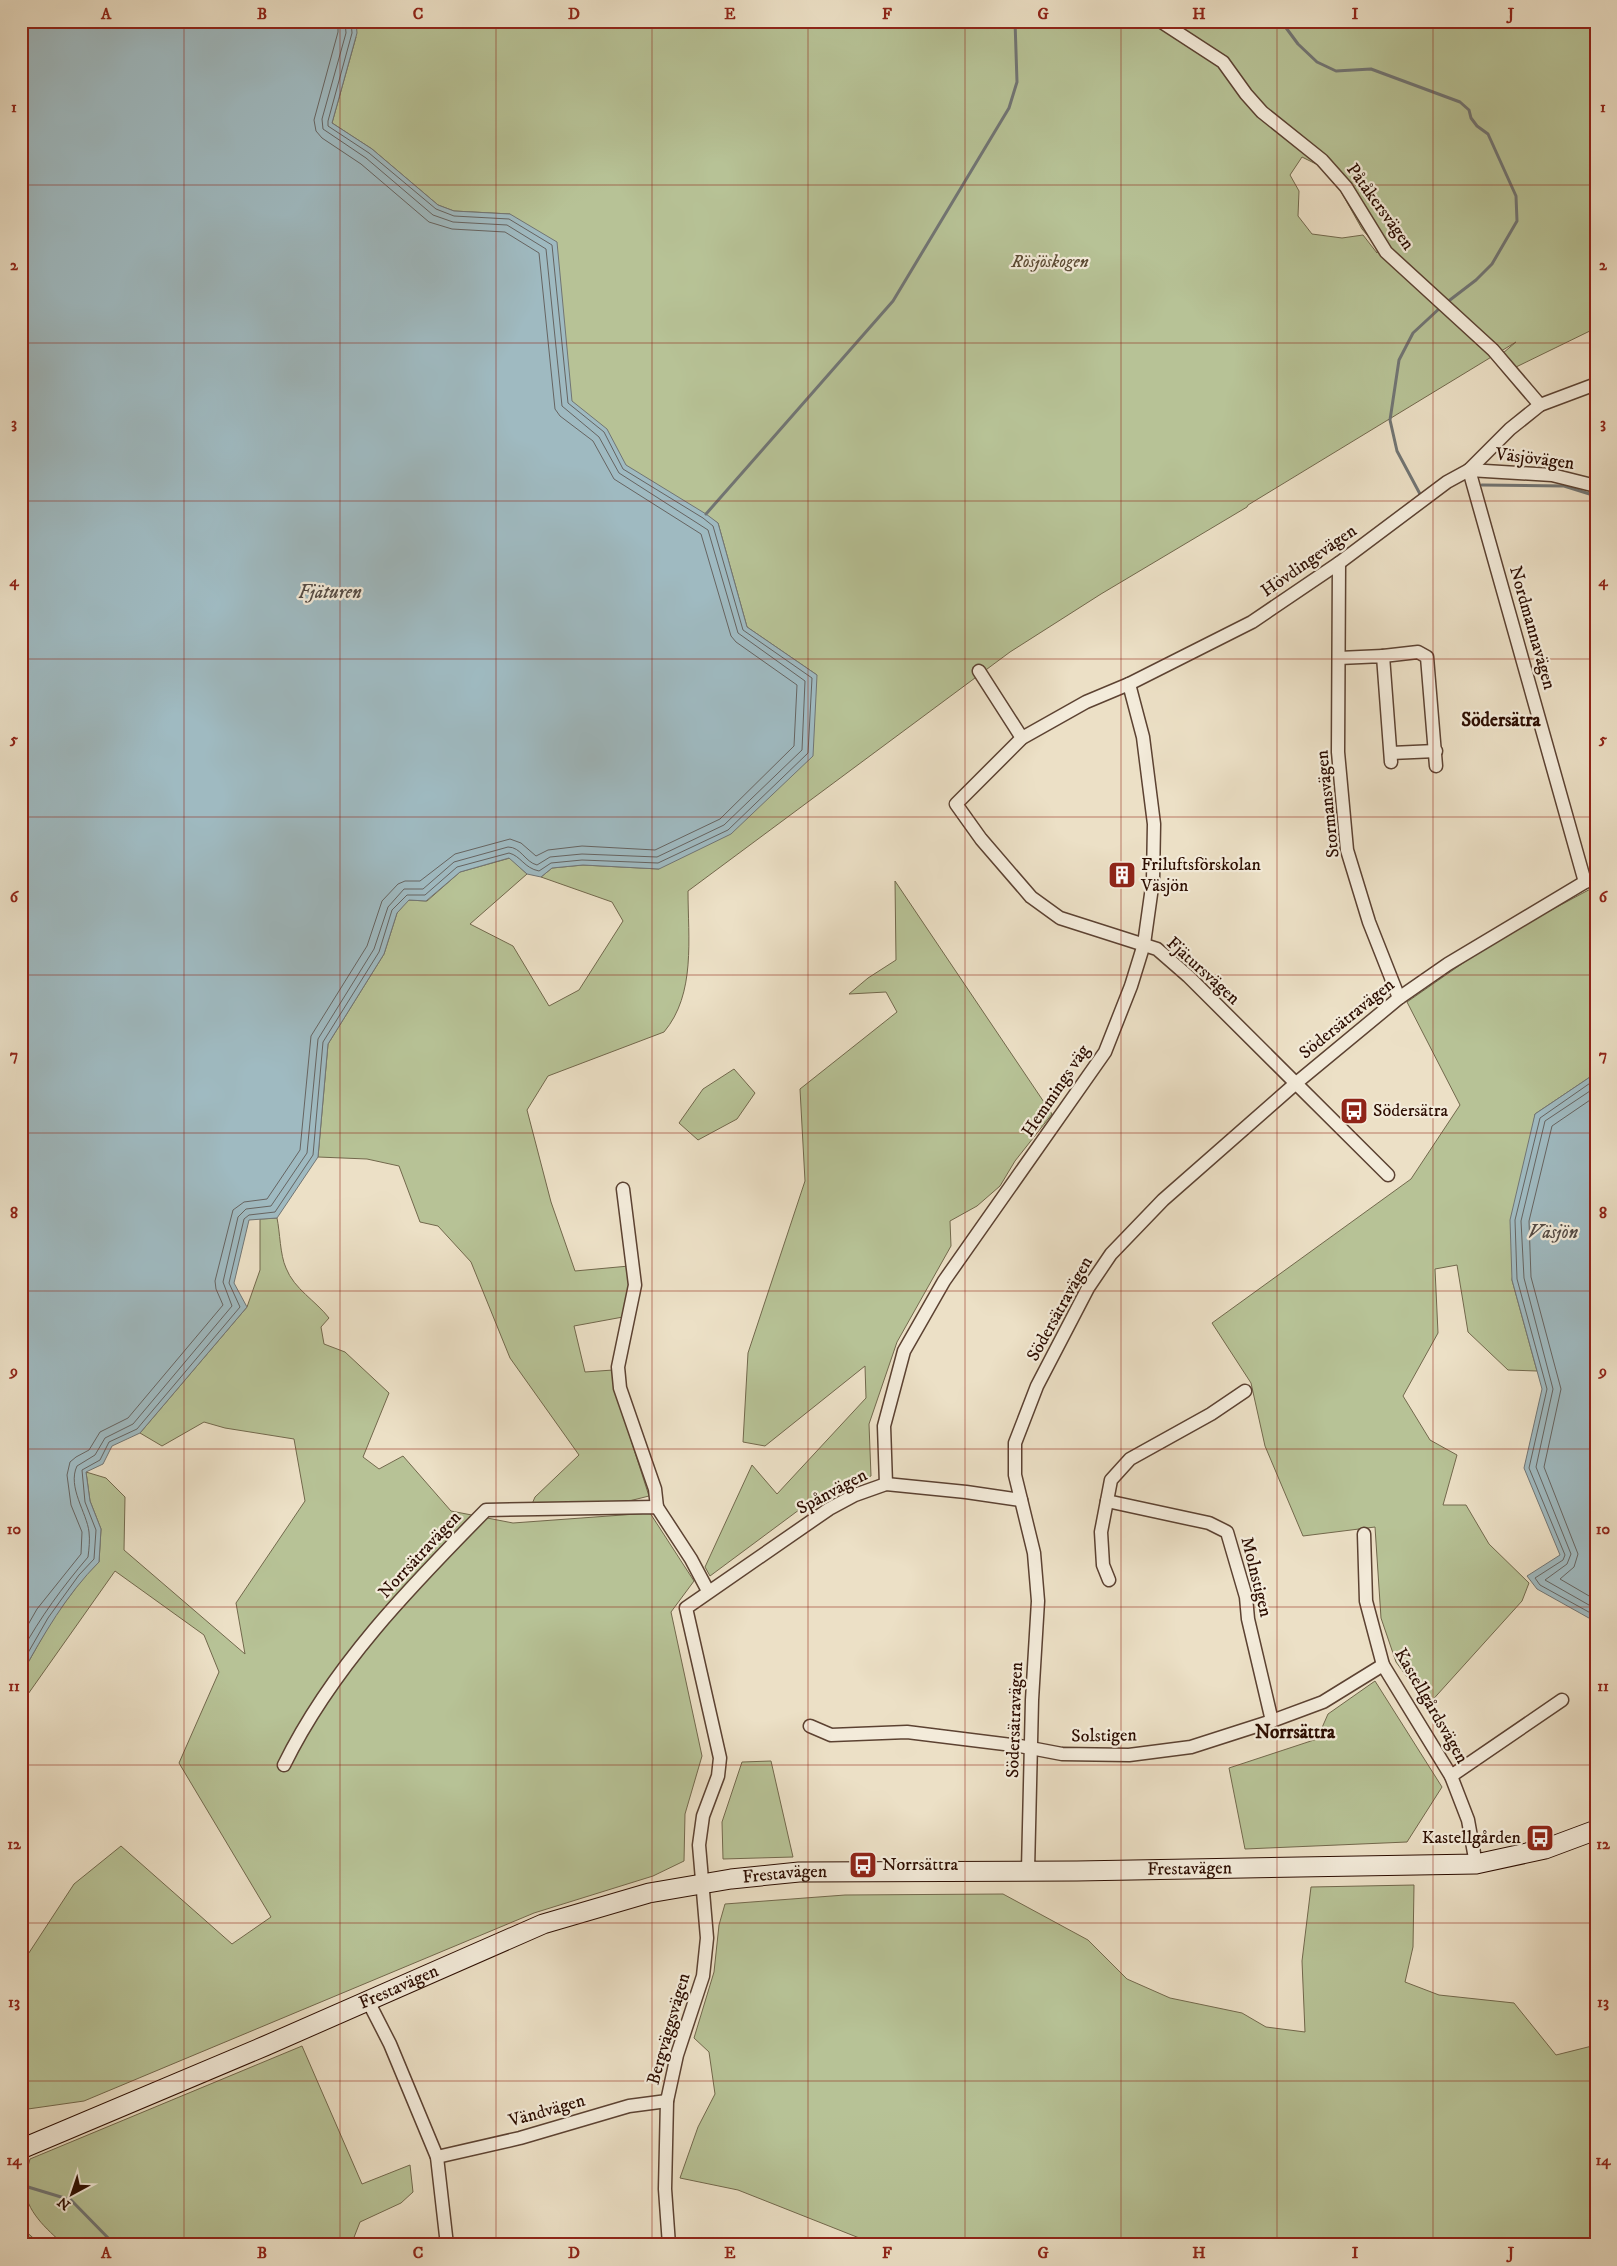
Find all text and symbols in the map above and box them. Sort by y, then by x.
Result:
text: A [100,4,112,24]
text: B [257,4,267,24]
text: C [413,4,423,24]
text: D [568,4,580,24]
text: E [724,4,736,24]
text: F [882,4,892,24]
text: G [1037,4,1049,24]
text: H [1192,4,1206,24]
text: I [1352,4,1359,24]
text: J [1506,4,1515,24]
text: 1 [11,97,17,117]
text: 1 [1600,97,1606,117]
street label: Påtåkersvägen [1341,159,1419,255]
park label: Rösjöskogen [1010,251,1089,273]
text: 2 [10,255,19,275]
text: 2 [1599,255,1608,275]
text: 3 [11,413,17,433]
text: 3 [1600,413,1606,433]
street label: Väsjövägen [1493,443,1576,475]
street label: Hövdingevägen [1257,520,1362,602]
street label: Nordmannavägen [1504,564,1560,693]
text: 4 [8,571,19,591]
text: 4 [1597,571,1608,591]
water label: Fjäturen [298,581,362,604]
district label: Södersätra [1461,709,1542,732]
text: 5 [9,729,18,749]
text: 5 [1598,729,1607,749]
street label: Stormansvägen [1311,748,1345,859]
place label: Friluftsförskolan Väsjön [1140,854,1262,897]
building icon: Friluftsförskolan Väsjön [1107,860,1137,890]
text: 6 [10,887,20,907]
text: 6 [1599,887,1609,907]
street label: Fjätursvägen [1162,932,1245,1010]
street label: Södersätravägen [1295,974,1400,1064]
street label: Hemmings väg [1017,1041,1095,1141]
text: 7 [10,1045,18,1065]
text: 7 [1599,1045,1607,1065]
bus stop icon: Södersätra [1339,1096,1369,1126]
place label: Södersätra [1373,1100,1448,1122]
text: 8 [10,1203,18,1223]
text: 8 [1599,1203,1607,1223]
water label: Väsjön [1528,1221,1578,1244]
street label: Södersätravägen [1022,1252,1098,1365]
text: 9 [9,1361,18,1381]
text: 9 [1598,1361,1607,1381]
street label: Spånvägen [793,1464,872,1520]
street label: Norrsätravägen [374,1506,466,1603]
text: 10 [7,1519,22,1539]
text: 10 [1596,1519,1611,1539]
street label: Molnstigen [1235,1535,1277,1620]
street label: Kastellgårdsvägen [1389,1644,1473,1768]
street label: Södersätravägen [1002,1661,1028,1778]
text: 11 [8,1676,20,1696]
text: 11 [1597,1676,1609,1696]
district label: Norrsättra [1255,1721,1336,1744]
street label: Solstigen [1071,1724,1138,1748]
bus stop icon: Kastellgården [1525,1823,1555,1853]
place label: Kastellgården [1422,1827,1522,1849]
text: 12 [7,1834,22,1854]
text: 12 [1596,1834,1611,1854]
bus stop icon: Norrsättra [848,1850,878,1880]
place label: Norrsättra [882,1854,958,1876]
street label: Frestavägen [1147,1857,1233,1881]
street label: Frestavägen [741,1861,828,1889]
street label: Frestavägen [356,1960,443,2014]
street label: Bergväggsvägen [643,1970,696,2087]
text: 13 [8,1992,20,2012]
text: 13 [1597,1992,1609,2012]
street label: Vändvägen [505,2089,588,2133]
text: 14 [6,2150,22,2170]
text: 14 [1595,2150,1611,2170]
north arrow [48,2168,98,2218]
text: N [54,2192,74,2214]
text: A [100,2243,112,2263]
text: B [257,2243,267,2263]
text: C [413,2243,423,2263]
text: D [568,2243,580,2263]
text: E [724,2243,736,2263]
text: F [882,2243,892,2263]
text: G [1037,2243,1049,2263]
text: H [1192,2243,1206,2263]
text: I [1352,2243,1359,2263]
text: J [1506,2243,1515,2263]

